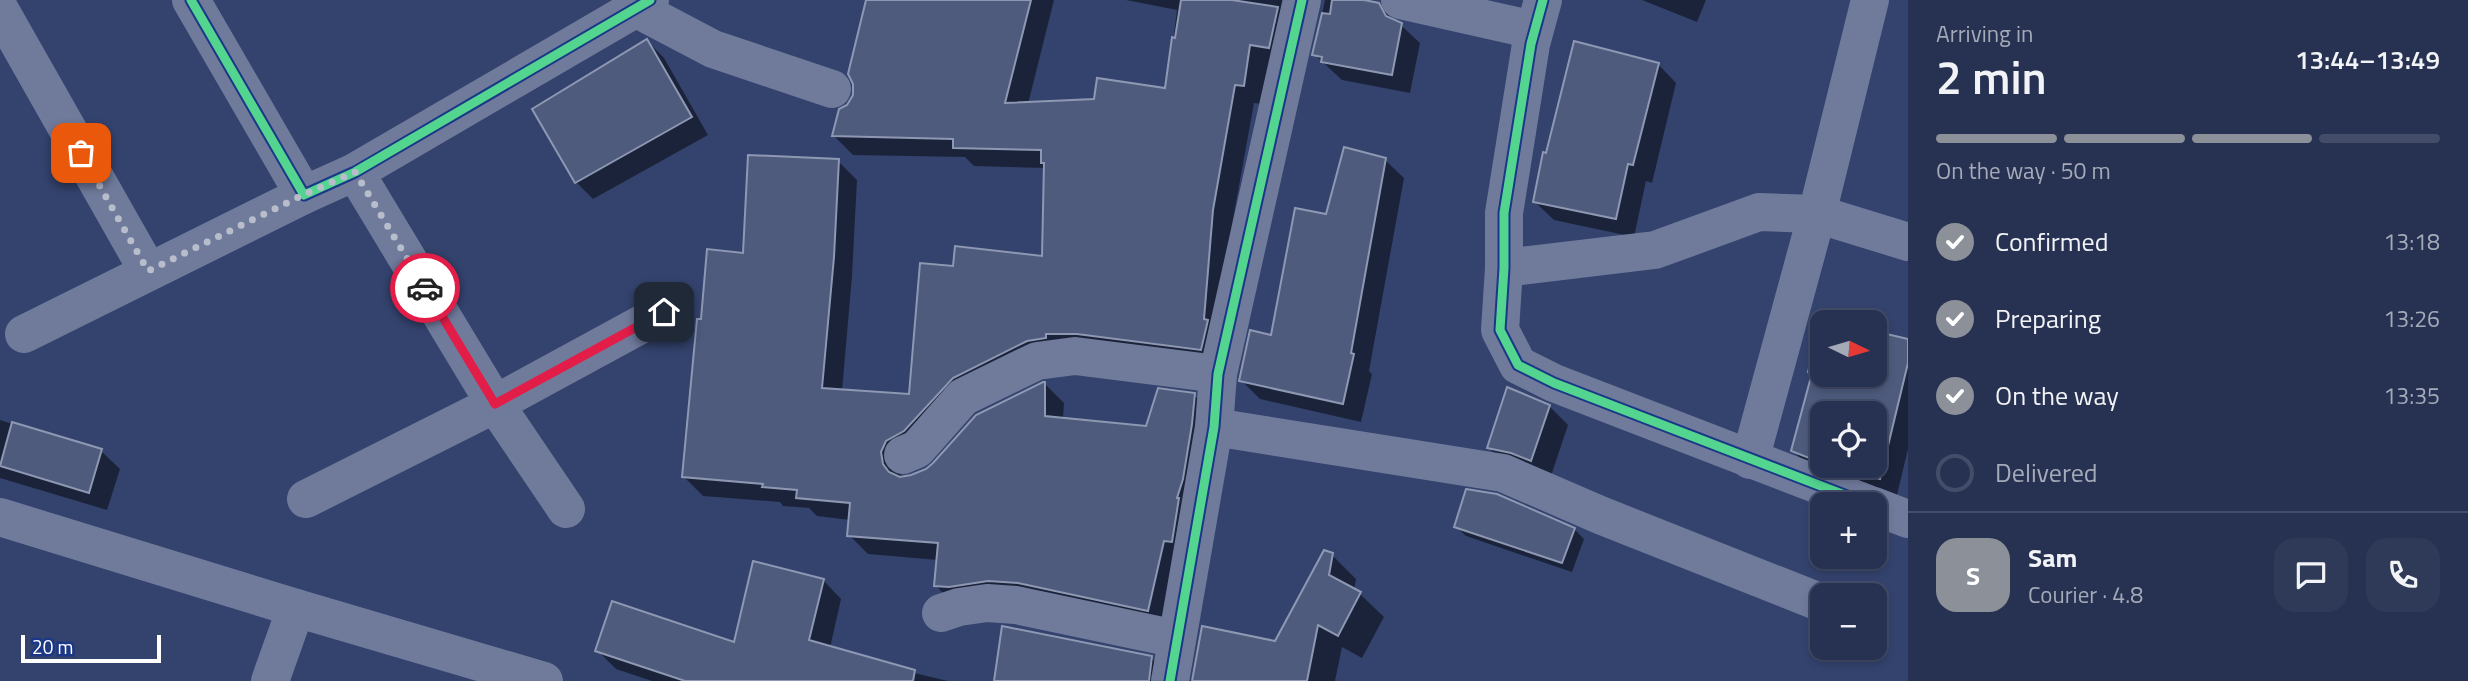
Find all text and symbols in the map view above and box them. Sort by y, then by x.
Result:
text: Arriving in [1936,16,2033,51]
text: 13:44–13:49 [2295,40,2440,79]
text: 2 min [1936,42,2047,112]
pin [51,123,111,183]
icon: bag [62,134,100,172]
text: On the way · 50 m [1936,153,2111,188]
text: Confirmed [1995,222,2109,261]
icon: check [1936,223,1974,261]
text: 13:18 [2383,224,2440,259]
courier [390,253,460,323]
icon: car [406,269,444,307]
pin [634,282,694,342]
icon: home [645,293,683,331]
text: Preparing [1995,299,2101,338]
icon: check [1936,300,1974,338]
text: 13:26 [2383,301,2440,336]
north arrow [1810,310,1886,387]
map controls [1810,310,1887,660]
text: On the way [1995,376,2119,415]
icon: check [1936,377,1974,415]
text: 13:35 [2383,378,2440,413]
button: locate [1810,401,1887,478]
text: Delivered [1995,453,2098,492]
button: + [1810,492,1887,569]
text: Sam [2028,538,2077,577]
button: chat [2274,538,2348,612]
button: phone [2366,538,2440,612]
text: S [1966,556,1980,595]
text: Courier · 4.8 [2028,577,2143,612]
button: − [1810,583,1887,660]
scale bar [21,632,161,664]
text: 20 m [32,632,73,661]

